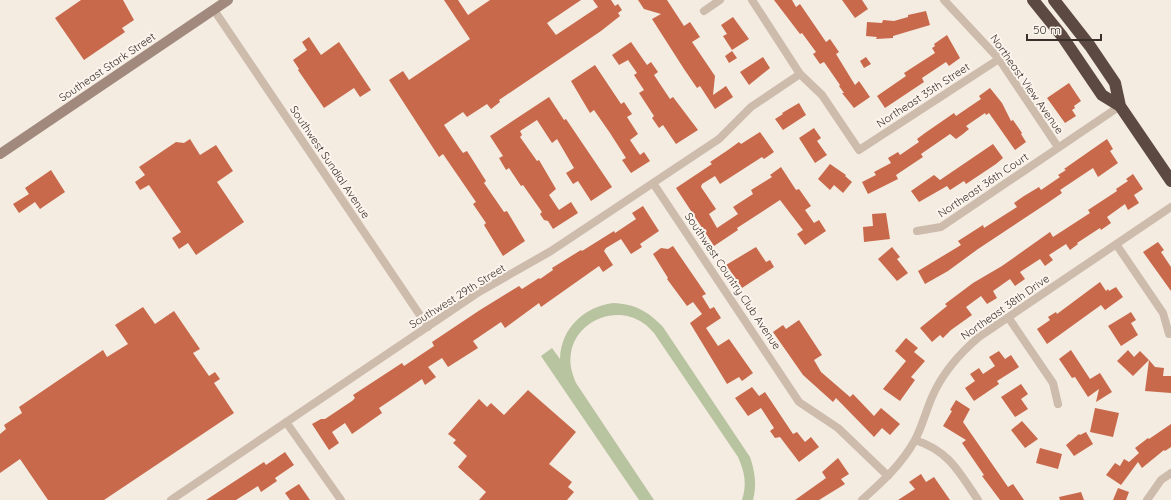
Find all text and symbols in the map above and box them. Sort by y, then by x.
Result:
scale bar [1027,16,1101,42]
text: 50 m [1033,22,1061,37]
street label: Southeast Stark Street [56,29,158,105]
street label: Northeast View Avenue [987,31,1067,137]
street label: Northeast 35th Street [874,59,973,130]
street label: Southwest Sundial Avenue [287,103,373,221]
street label: Northeast 36th Court [935,149,1031,221]
street label: Southwest Country Club Avenue [682,210,784,352]
street label: Southwest 29th Street [406,261,508,331]
street label: Northeast 38th Drive [958,271,1052,343]

